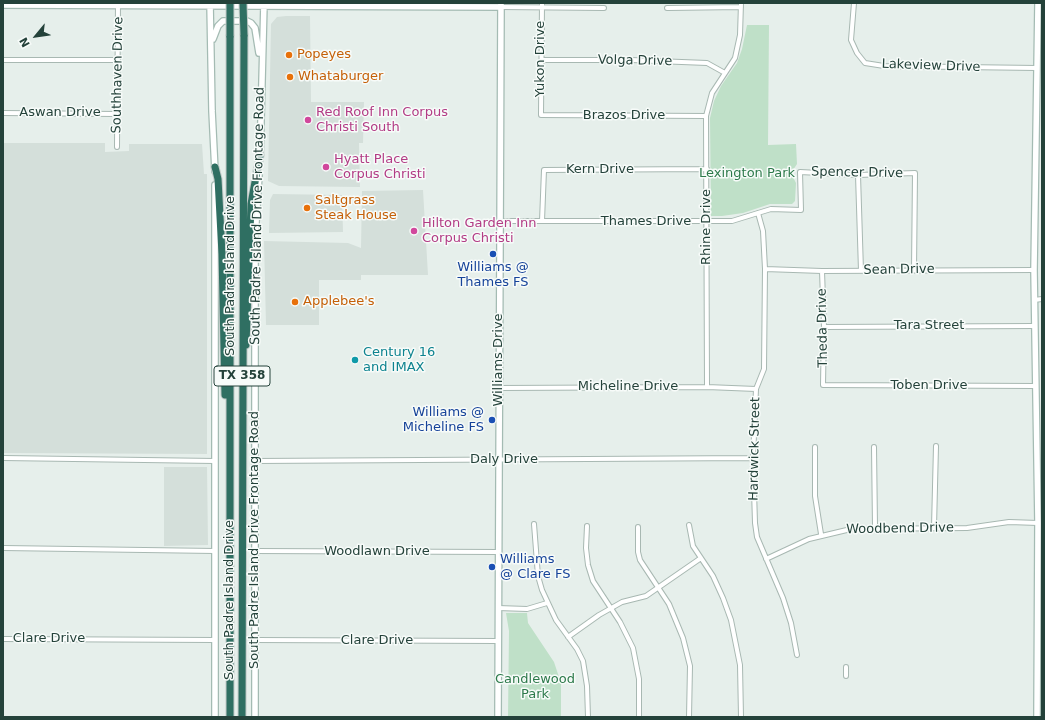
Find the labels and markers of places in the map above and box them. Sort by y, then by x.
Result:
place label: Popeyes [297,47,351,63]
marker: Popeyes [284,50,294,60]
place label: Whataburger [298,69,383,85]
marker: Whataburger [285,72,295,82]
place label: Red Roof Inn Corpus Christi South [316,105,448,136]
marker: Red Roof Inn Corpus Christi South [303,115,313,125]
place label: Hyatt Place Corpus Christi [334,152,426,183]
marker: Hyatt Place Corpus Christi [321,162,331,172]
place label: Saltgrass Steak House [315,193,397,224]
marker: Saltgrass Steak House [302,203,312,213]
place label: Hilton Garden Inn Corpus Christi [422,216,537,247]
marker: Hilton Garden Inn Corpus Christi [409,226,419,236]
marker: Williams @ Thames FS [488,249,498,259]
place label: Williams @ Thames FS [457,260,529,291]
place label: Applebee's [303,294,375,310]
marker: Applebee's [290,297,300,307]
place label: Century 16 and IMAX [363,345,435,376]
marker: Century 16 and IMAX [350,355,360,365]
place label: Williams @ Micheline FS [403,405,484,436]
marker: Williams @ Micheline FS [487,415,497,425]
place label: Williams @ Clare FS [500,552,570,583]
marker: Williams @ Clare FS [487,562,497,572]

